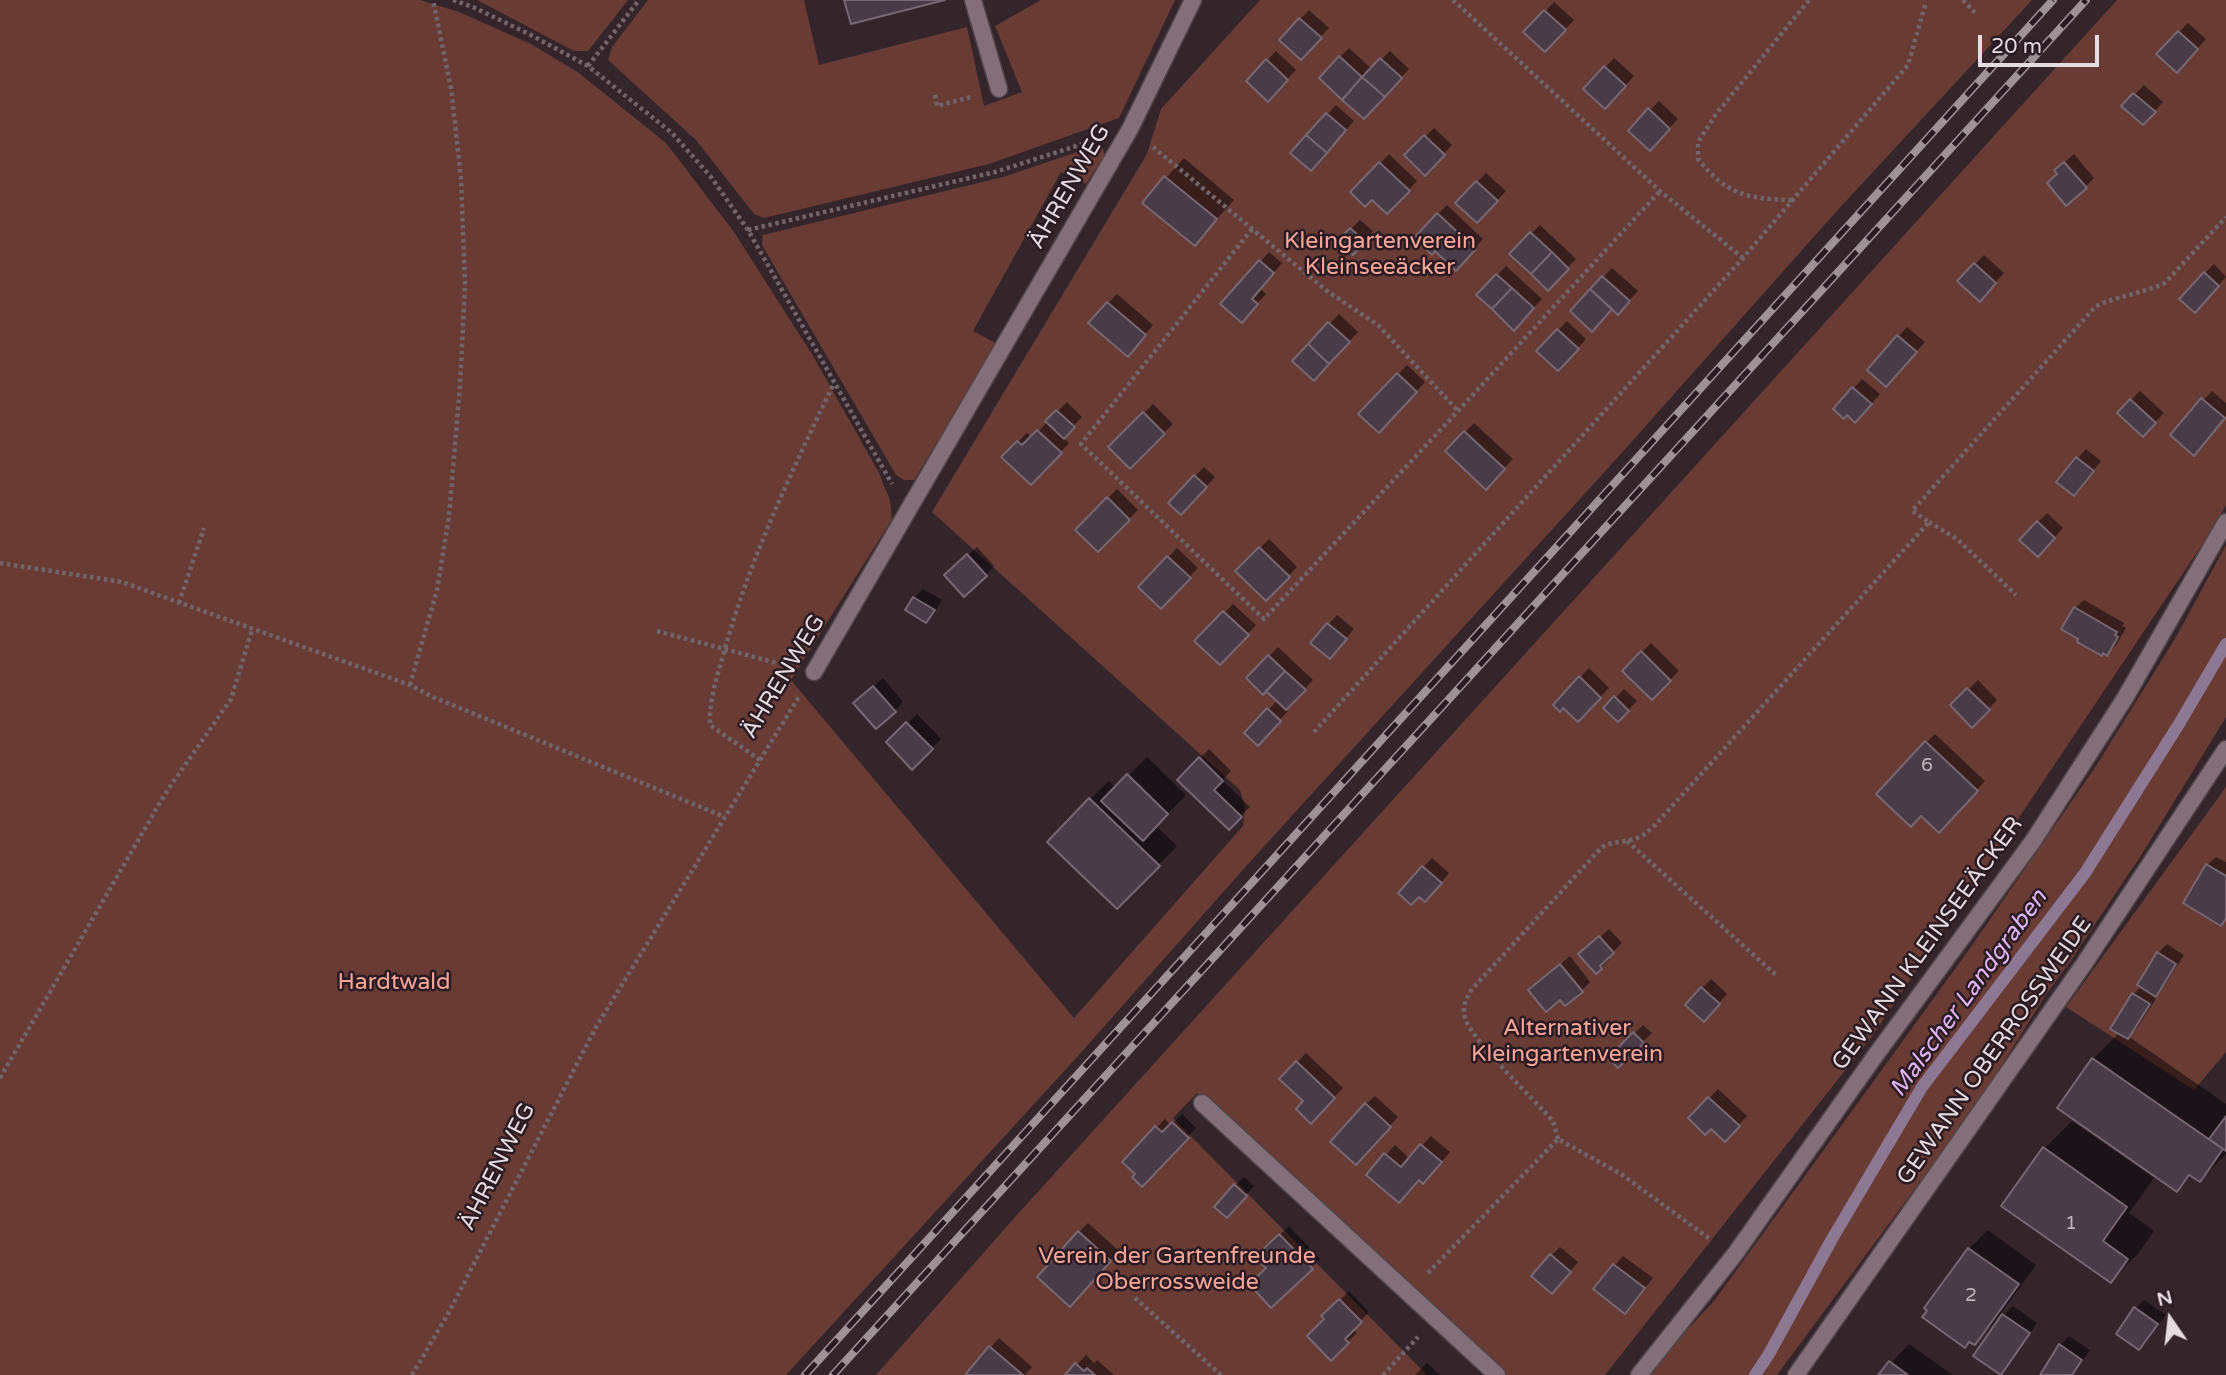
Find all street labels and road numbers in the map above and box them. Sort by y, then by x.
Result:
street label: ÄHRENWEG [1023,120,1117,254]
street label: ÄHRENWEG [736,610,832,744]
street label: GEWANN KLEINSEEÄCKER [1827,812,2029,1076]
street label: GEWANN OBERROSSWEIDE [1892,912,2098,1190]
street label: ÄHRENWEG [454,1099,542,1235]

